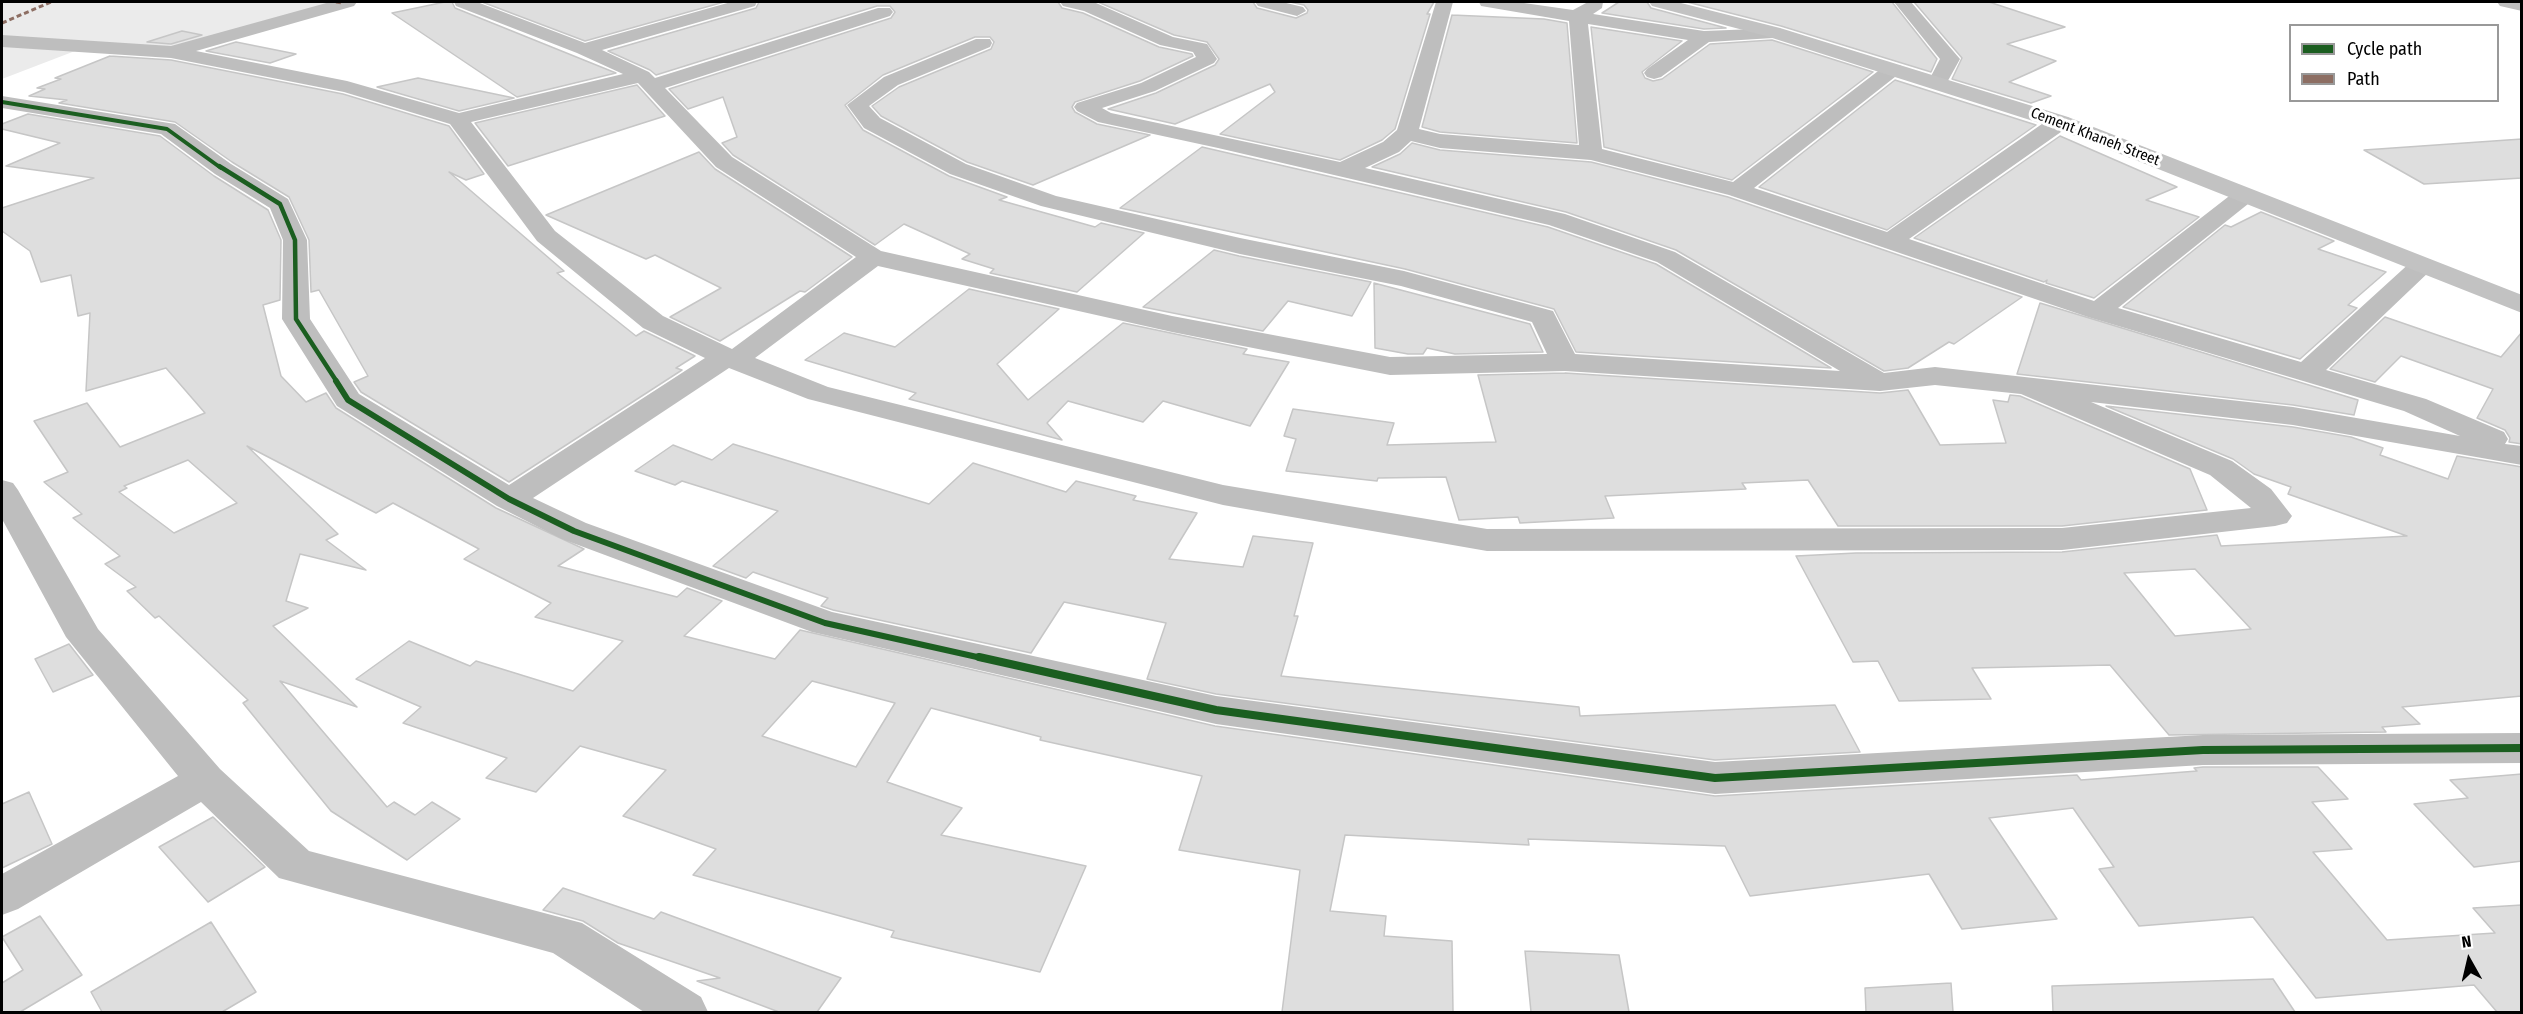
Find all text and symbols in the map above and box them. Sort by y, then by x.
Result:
legend [2289,24,2499,102]
text: Cycle path [2347,38,2422,60]
text: Path [2347,68,2380,90]
street label: Cement Khaneh Street [2028,104,2162,170]
north arrow [2439,930,2499,990]
text: N [2460,932,2472,952]

